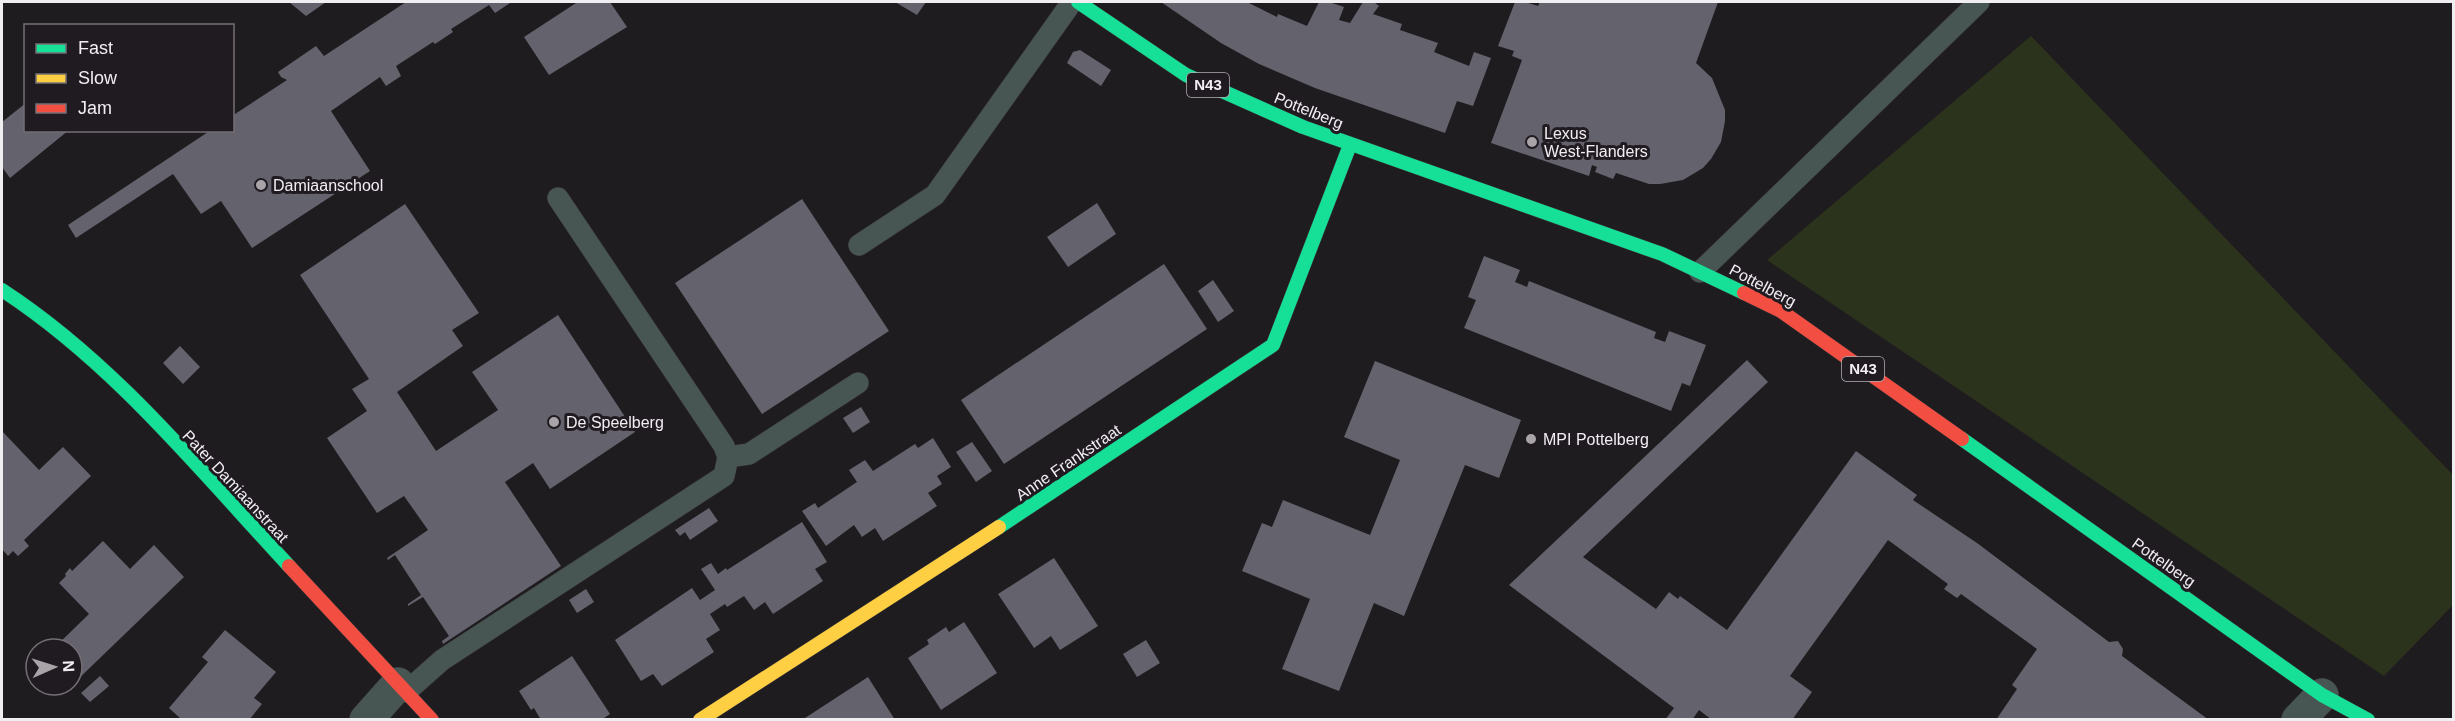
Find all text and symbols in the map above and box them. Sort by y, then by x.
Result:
legend [24,24,234,132]
text: Fast [78,38,113,58]
text: Slow [78,68,118,88]
road number: N43 [1187,73,1229,97]
street label: Pottelberg [1272,89,1346,132]
text: Jam [78,98,112,118]
place label: Lexus West-Flanders [1544,125,1648,160]
marker: Lexus West-Flanders [1525,135,1539,149]
place label: Damiaanschool [273,177,383,194]
marker: Damiaanschool [254,178,268,192]
street label: Pottelberg [1727,261,1799,310]
road number: N43 [1842,357,1884,381]
place label: De Speelberg [566,414,664,431]
marker: De Speelberg [547,415,561,429]
street label: Anne Frankstraat [1013,421,1124,504]
street label: Pater Damiaanstraat [179,427,292,546]
place label: MPI Pottelberg [1543,431,1649,448]
marker: MPI Pottelberg [1524,432,1538,446]
street label: Pottelberg [2129,535,2198,590]
north arrow [24,637,84,697]
text: N [60,660,77,672]

